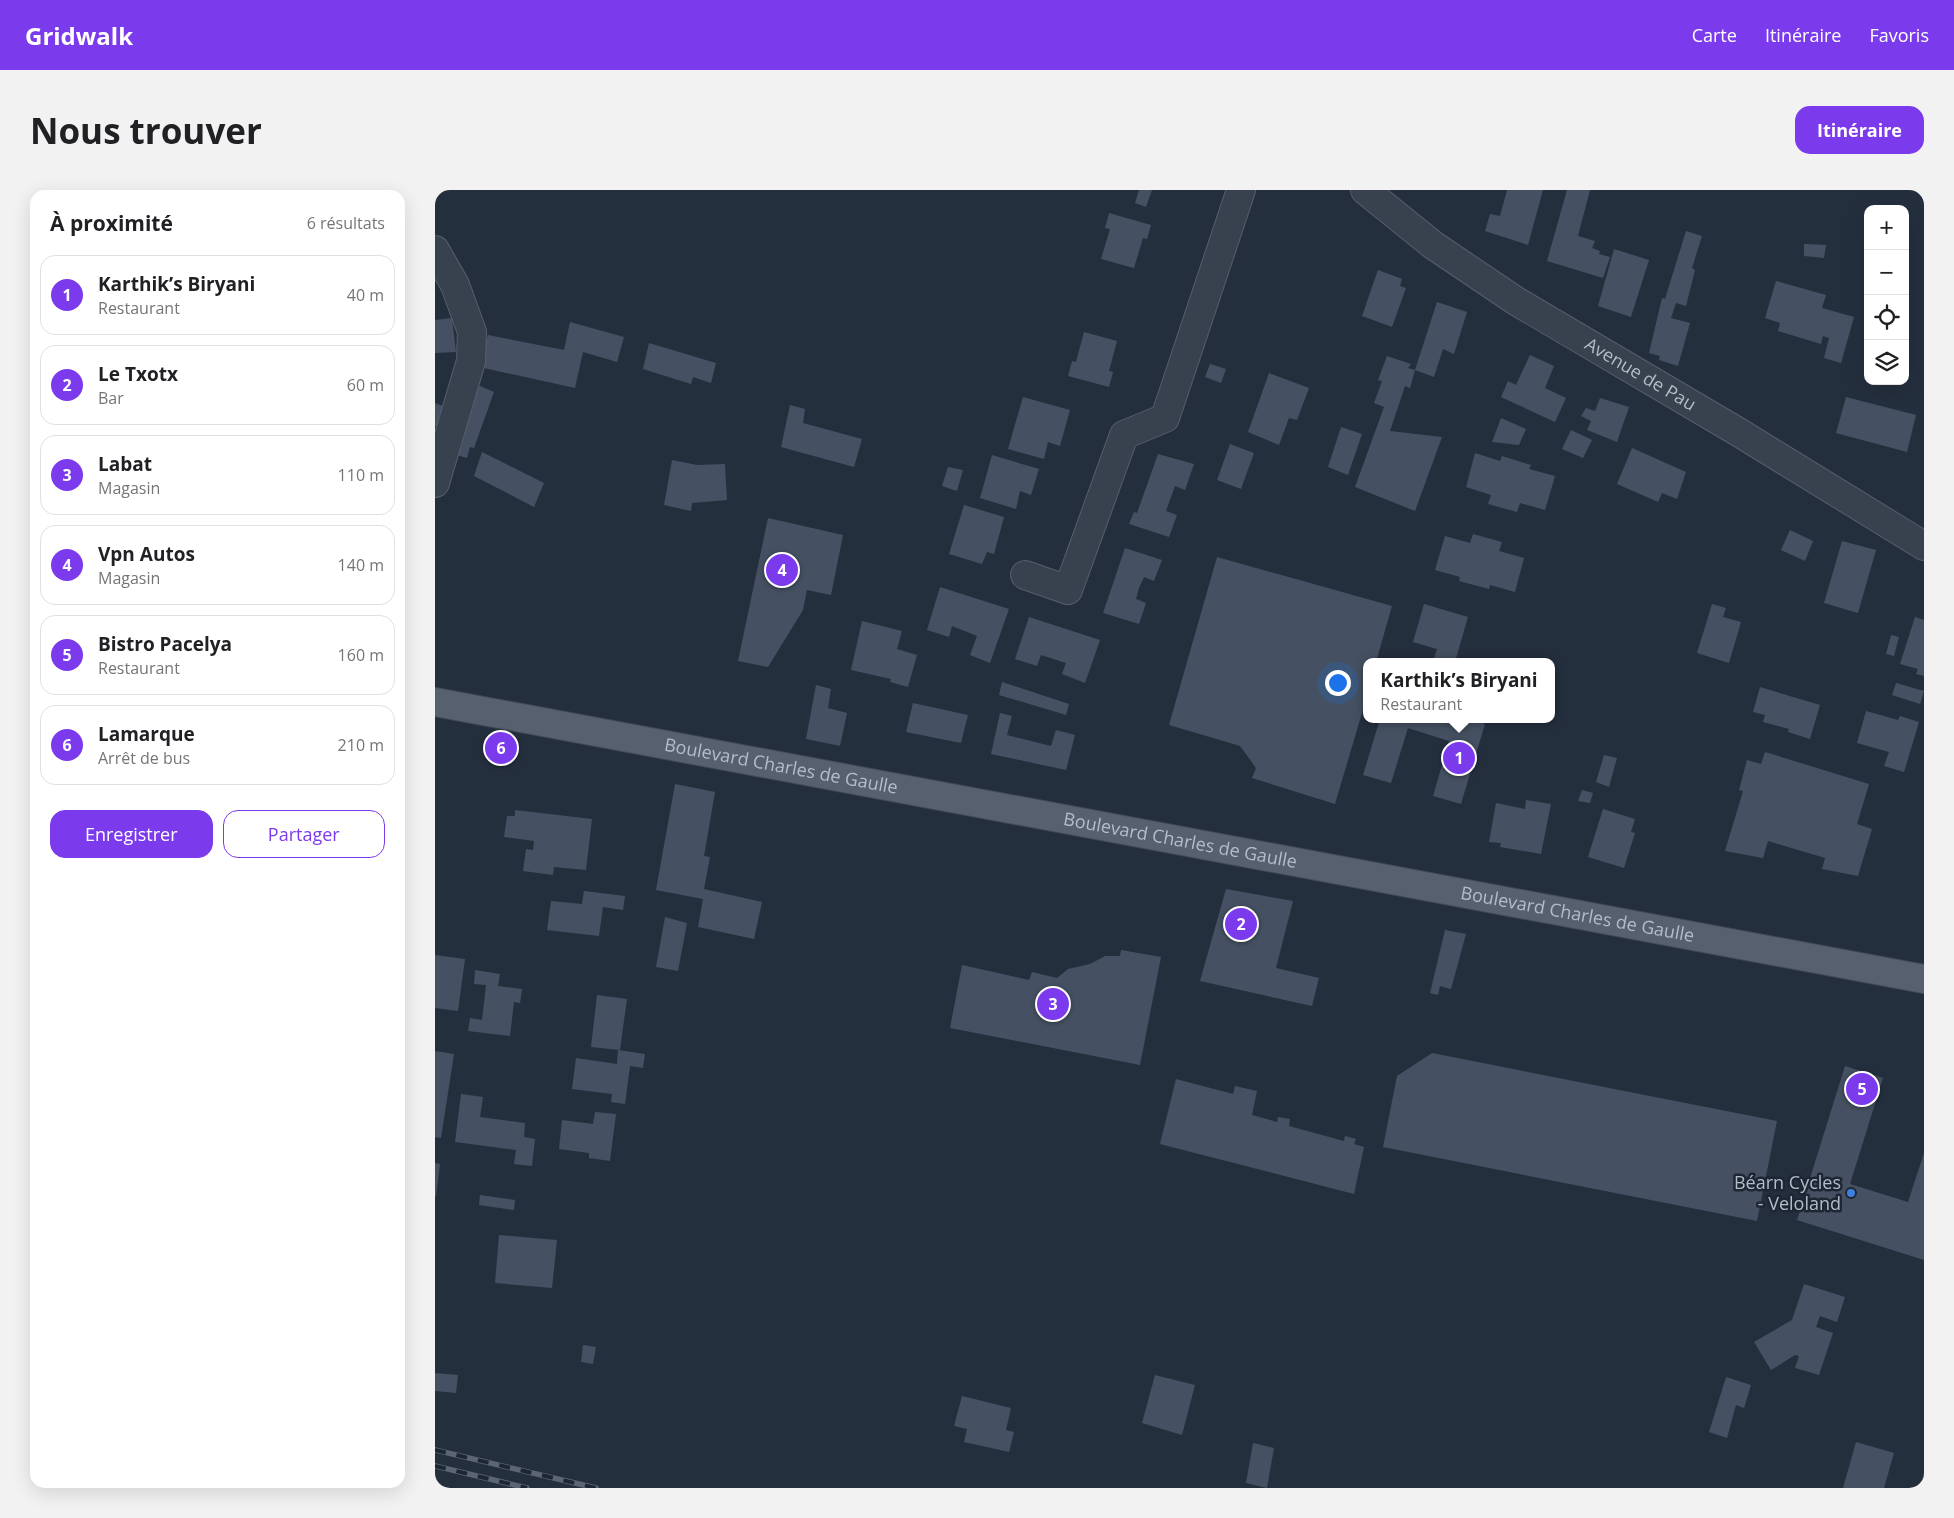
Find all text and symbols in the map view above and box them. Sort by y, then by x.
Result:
text: Gridwalk [25,19,133,52]
text: Carte [1692,23,1737,47]
text: Itinéraire [1765,23,1841,47]
text: Favoris [1869,23,1929,47]
button: Itinéraire [1795,106,1924,154]
text: Nous trouver [30,107,262,154]
map controls [1864,205,1909,385]
button: + [1864,205,1909,250]
text: À proximité [50,209,173,237]
text: 6 résultats [307,212,385,234]
button: − [1864,250,1909,295]
text: Karthik’s Biryani [98,271,255,297]
text: 1 [62,284,72,306]
text: 40 m [347,284,384,306]
button: locate [1864,295,1909,340]
text: Restaurant [98,297,180,319]
street label: Avenue de Pau [1581,331,1701,416]
button: layers [1864,340,1909,385]
text: Le Txotx [98,361,178,387]
text: 2 [62,374,72,396]
text: 60 m [347,374,384,396]
text: Bar [98,387,124,409]
text: Labat [98,451,152,477]
text: 3 [62,464,72,486]
text: 110 m [338,464,384,486]
text: Magasin [98,477,160,499]
text: Vpn Autos [98,541,195,567]
pin: 4 [766,551,798,589]
text: 4 [62,554,72,576]
text: 140 m [338,554,384,576]
text: Magasin [98,567,160,589]
text: Bistro Pacelya [98,631,232,657]
text: 5 [62,644,72,666]
text: 160 m [338,644,384,666]
text: Restaurant [98,657,180,679]
popup [1363,658,1555,723]
text: Karthik’s Biryani [1380,667,1538,693]
your location [1325,670,1351,696]
text: Restaurant [1380,693,1462,715]
text: Lamarque [98,721,195,747]
pin: 6 [485,729,517,767]
street label: Boulevard Charles de Gaulle [662,732,900,799]
text: 6 [62,734,72,756]
text: 210 m [338,734,384,756]
pin: 1 [1443,739,1475,777]
text: Arrêt de bus [98,747,190,769]
street label: Boulevard Charles de Gaulle [1062,806,1299,873]
button: Enregistrer [50,810,213,858]
button: Partager [223,810,385,858]
street label: Boulevard Charles de Gaulle [1459,880,1696,947]
pin: 2 [1225,905,1257,943]
pin: 3 [1037,985,1069,1023]
pin: 5 [1846,1070,1878,1108]
place label: Béarn Cycles - Veloland [1734,1170,1841,1215]
marker: Béarn Cycles - Veloland [1845,1187,1857,1199]

